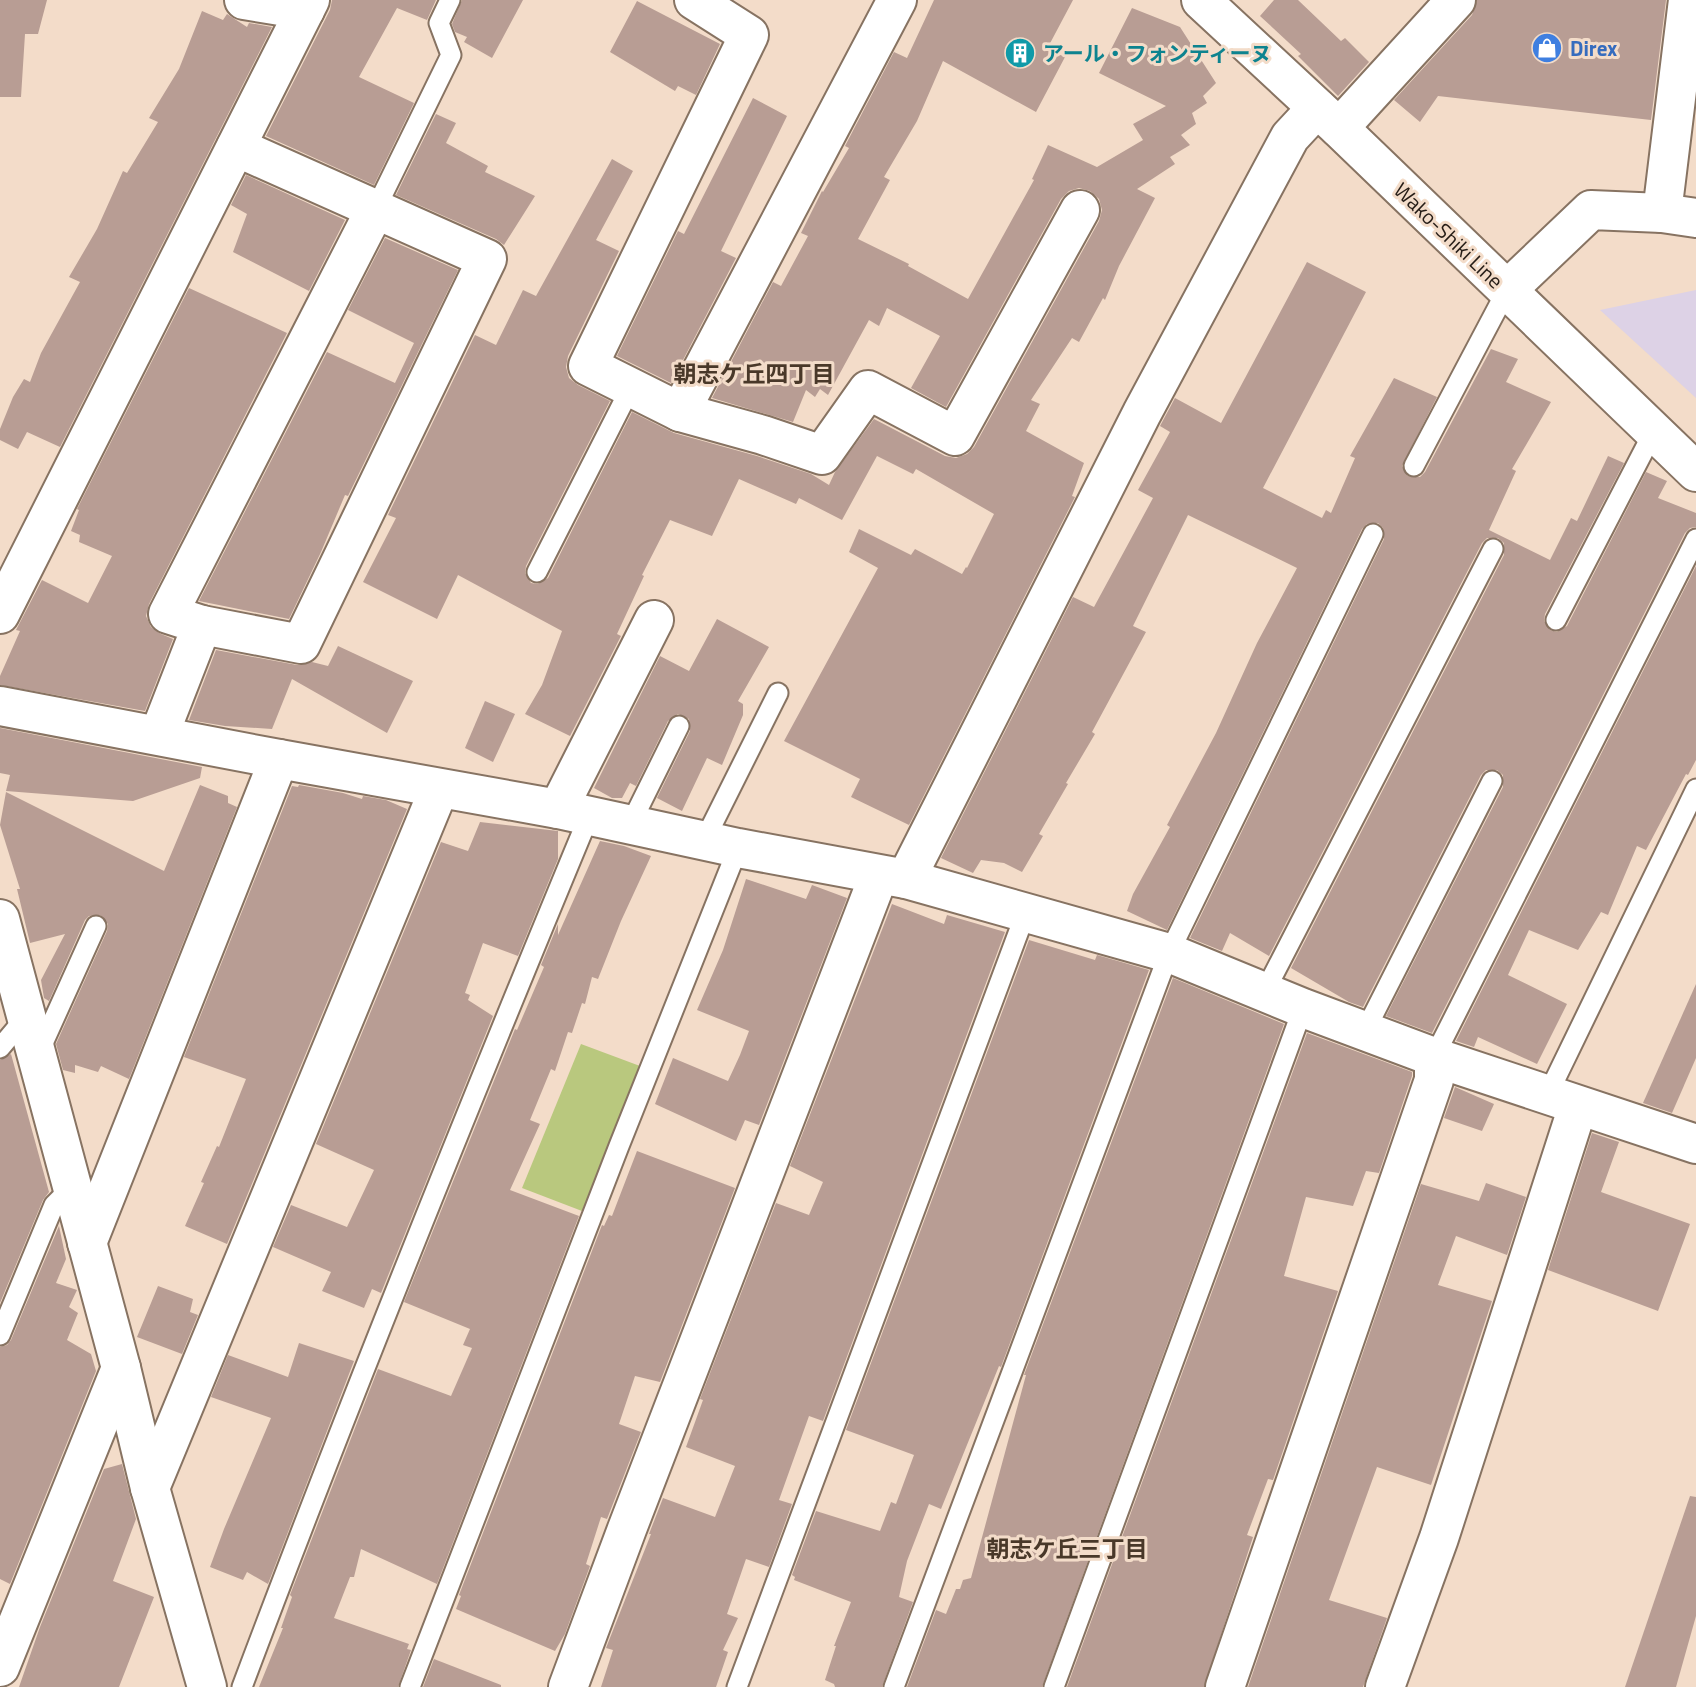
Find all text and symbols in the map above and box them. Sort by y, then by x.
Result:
shop icon: Direx [1530,31,1564,65]
place label: Direx [1570,32,1617,64]
building icon: アール・フォンティーヌ [1003,36,1037,70]
place label: アール・フォンティーヌ [1043,37,1271,69]
street label: Wako-Shiki Line [1387,174,1511,296]
district label: 朝志ケ丘四丁目 [674,356,835,391]
district label: 朝志ケ丘三丁目 [987,1531,1148,1566]

